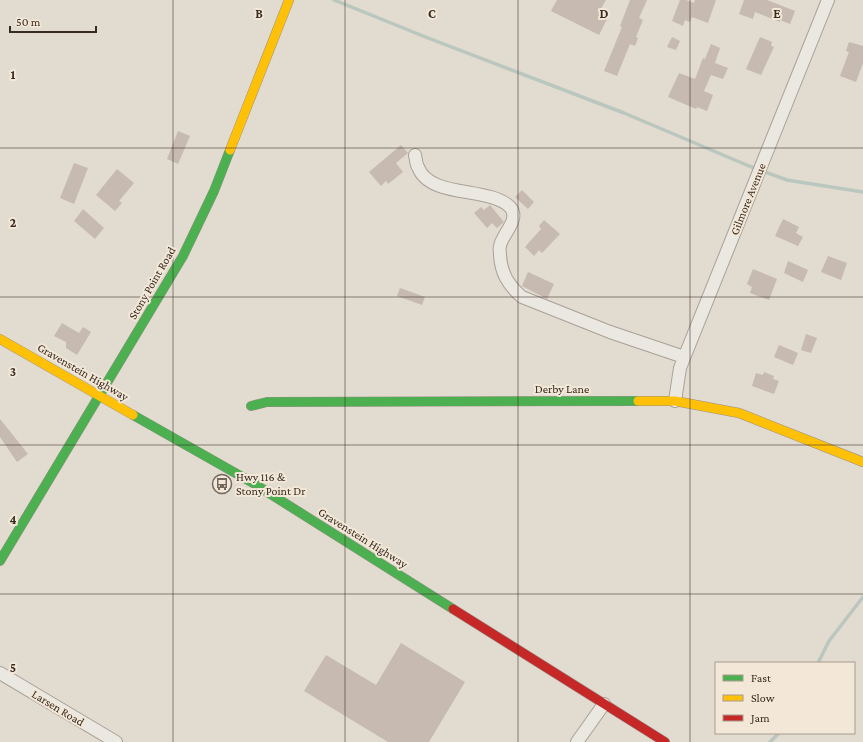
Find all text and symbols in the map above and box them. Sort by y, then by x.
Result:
text: B [255,6,263,21]
text: C [428,6,436,21]
text: D [600,6,609,21]
text: E [773,6,781,21]
scale bar [10,8,96,34]
text: 50 m [16,15,41,29]
text: 1 [11,67,16,82]
street label: Gilmore Avenue [727,161,769,237]
text: 2 [10,215,17,230]
street label: Stony Point Road [126,244,179,322]
street label: Gravenstein Highway [35,340,131,404]
text: 3 [10,364,16,379]
street label: Derby Lane [535,382,589,396]
place label: Hwy 116 & Stony Point Dr [236,470,306,498]
bus stop icon: Hwy 116 & Stony Point Dr [211,473,233,495]
street label: Gravenstein Highway [316,505,411,571]
text: 4 [9,512,17,527]
text: 5 [10,660,16,675]
legend [715,662,855,734]
text: Fast [751,671,772,685]
street label: Larsen Road [29,687,87,729]
text: Slow [751,691,775,705]
text: Jam [750,711,770,725]

